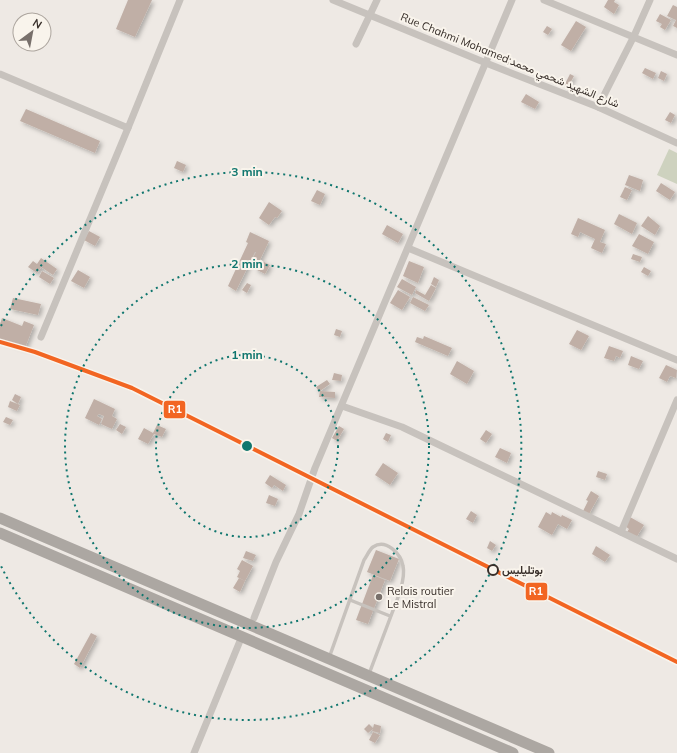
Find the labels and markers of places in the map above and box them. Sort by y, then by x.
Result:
centre of rings [240,439,254,453]
place label: بوتليليس [502,563,543,577]
marker: بوتليليس [487,564,499,576]
place label: Relais routier Le Mistral [387,584,454,611]
marker: Relais routier Le Mistral [374,592,384,602]

